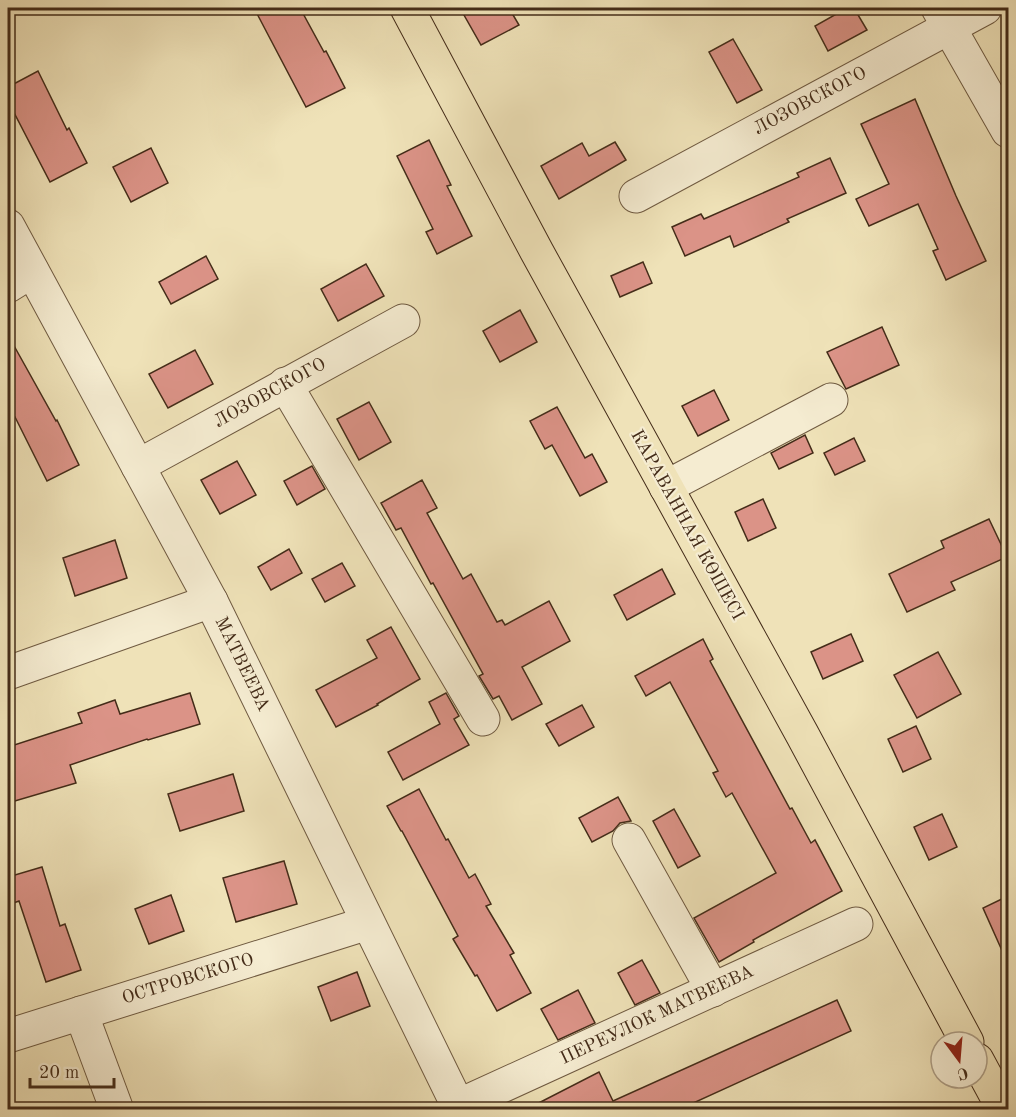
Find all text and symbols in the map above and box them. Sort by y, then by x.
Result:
street label: ЛОЗОВСКОГО [751,64,869,138]
street label: ЛОЗОВСКОГО [211,355,329,431]
street label: КАРАВАННАЯ КӨШЕСІ [627,427,747,623]
street label: МАТВЕЕВА [211,614,273,714]
street label: ОСТРОВСКОГО [120,950,256,1008]
street label: ПЕРЕУЛОК МАТВЕЕВА [558,962,757,1068]
north arrow [929,1030,989,1090]
scale bar [30,1051,114,1089]
text: С [955,1063,970,1082]
text: 20 m [39,1064,79,1082]

